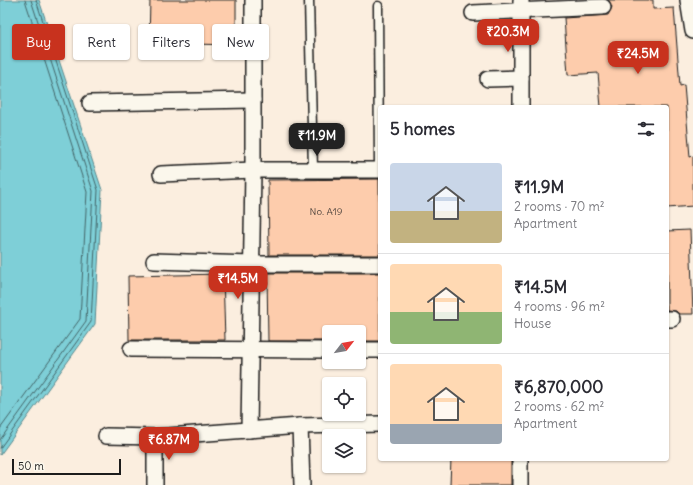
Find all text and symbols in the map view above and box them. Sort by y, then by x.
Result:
pin: ₹20.3M [475,19,541,53]
text: ₹20.3M [486,23,530,40]
chip: Buy [12,24,65,60]
chip: Rent [73,24,130,60]
chip: Filters [138,24,204,60]
chip: New [212,24,269,60]
pin: ₹24.5M [605,41,671,75]
text: ₹24.5M [617,45,659,62]
text: 5 homes [390,118,455,140]
icon: filters [635,118,657,140]
pin: ₹11.9M [284,123,350,157]
text: ₹11.9M [298,127,336,144]
text: ₹11.9M [514,176,564,198]
icon: home [422,179,470,227]
text: 2 rooms · 70 m² [514,198,605,215]
house number: No. A19 [310,205,343,218]
text: Apartment [514,215,577,232]
pin: ₹14.5M [205,266,271,300]
text: ₹14.5M [218,270,258,287]
text: ₹14.5M [514,276,567,298]
icon: home [422,280,470,328]
text: 4 rooms · 96 m² [514,298,605,315]
text: House [514,315,551,332]
north arrow [322,325,366,369]
map controls [322,325,366,473]
text: ₹6,870,000 [514,376,604,398]
button: locate [322,377,366,421]
icon: home [422,380,470,428]
text: 2 rooms · 62 m² [514,398,604,415]
text: Apartment [514,415,577,432]
pin: ₹6.87M [136,427,202,461]
button: layers [322,429,366,473]
text: ₹6.87M [148,431,190,448]
scale bar [12,457,121,476]
text: 50 m [18,459,44,473]

